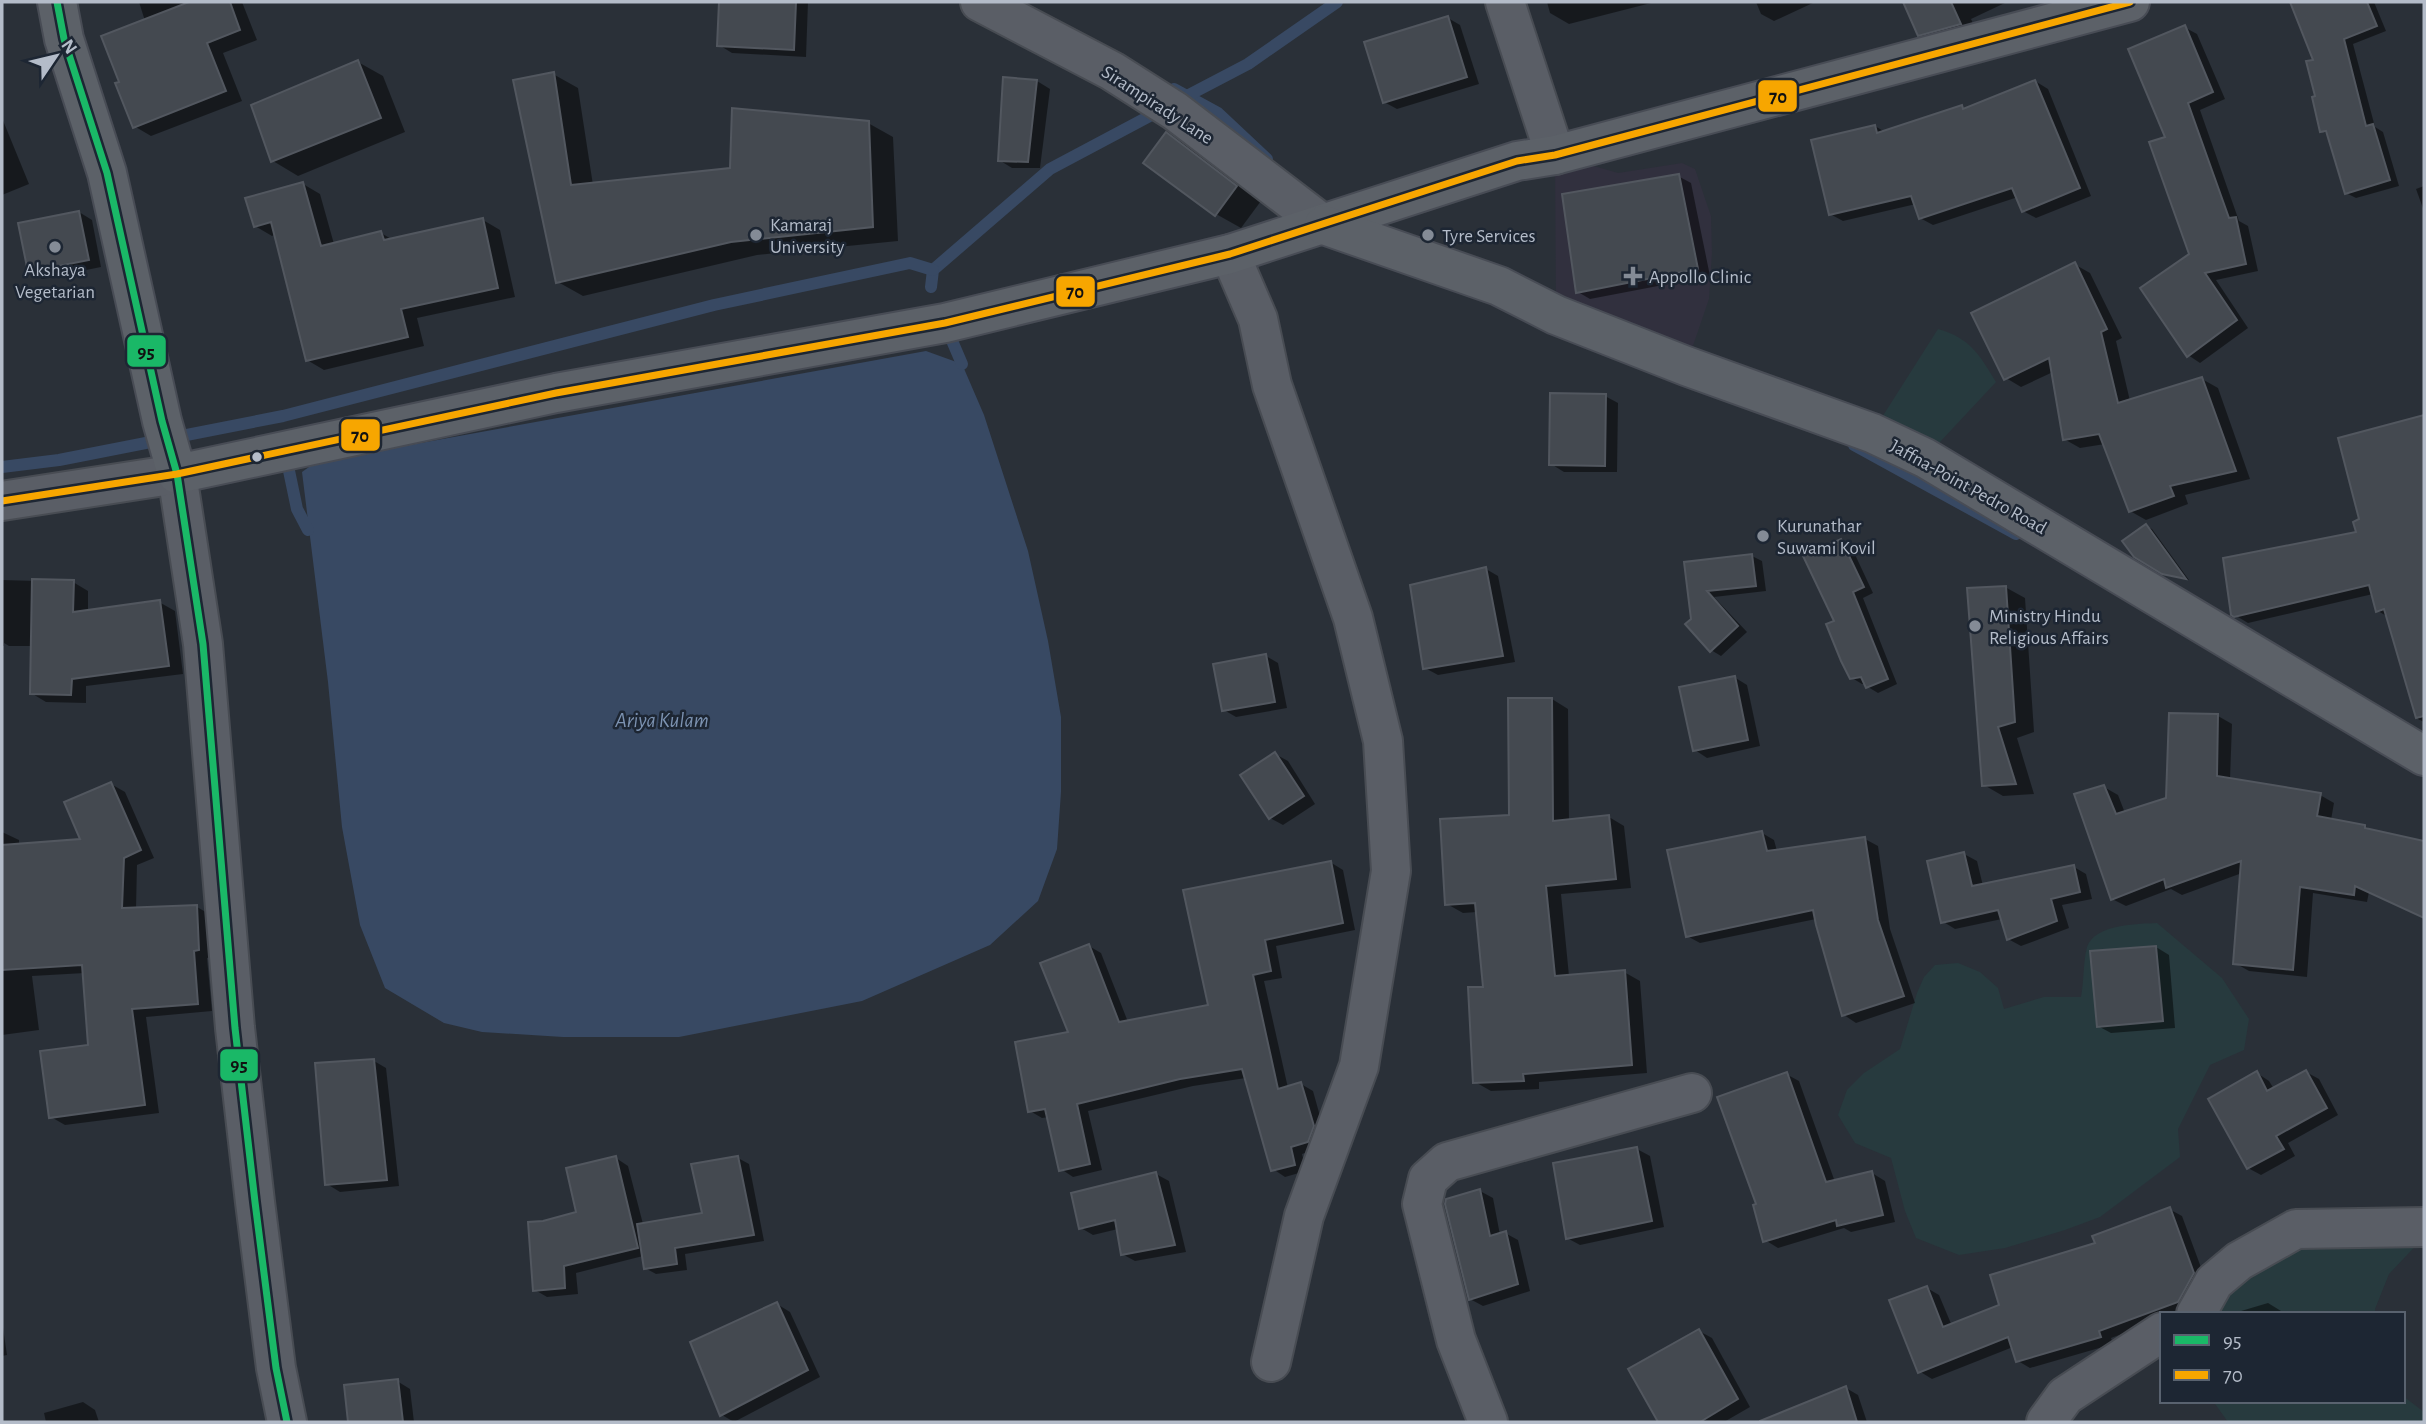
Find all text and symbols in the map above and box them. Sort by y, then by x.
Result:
north arrow [21,21,91,91]
text: N [57,36,80,58]
street label: Sirampirady Lane [1098,62,1216,148]
line badge: 70 [1757,79,1798,113]
text: 70 [1769,88,1787,107]
place label: Kamaraj University [770,216,844,257]
marker: Kamaraj University [748,227,764,243]
marker: Tyre Services [1420,227,1436,243]
place label: Tyre Services [1442,227,1536,246]
marker: Akshaya Vegetarian [47,239,63,255]
place label: Akshaya Vegetarian [15,261,95,302]
marker: Appollo Clinic [1623,266,1643,286]
place label: Appollo Clinic [1649,268,1751,287]
line badge: 70 [1055,275,1096,308]
text: 70 [1066,283,1084,302]
line badge: 95 [126,334,167,368]
text: 95 [137,343,155,362]
line badge: 70 [340,418,381,452]
text: 70 [351,427,369,446]
street label: Jaffna-Point Pedro Road [1887,436,2050,538]
unlabelled marker [250,450,264,464]
place label: Kurunathar Suwami Kovil [1777,517,1876,558]
marker: Kurunathar Suwami Kovil [1755,528,1771,544]
place label: Ministry Hindu Religious Affairs [1989,607,2109,648]
marker: Ministry Hindu Religious Affairs [1967,618,1983,634]
water label: Ariya Kulam [614,710,709,731]
line badge: 95 [219,1048,259,1082]
text: 95 [230,1056,248,1075]
legend [2160,1312,2405,1403]
text: 95 [2223,1330,2242,1351]
text: 70 [2223,1365,2243,1386]

